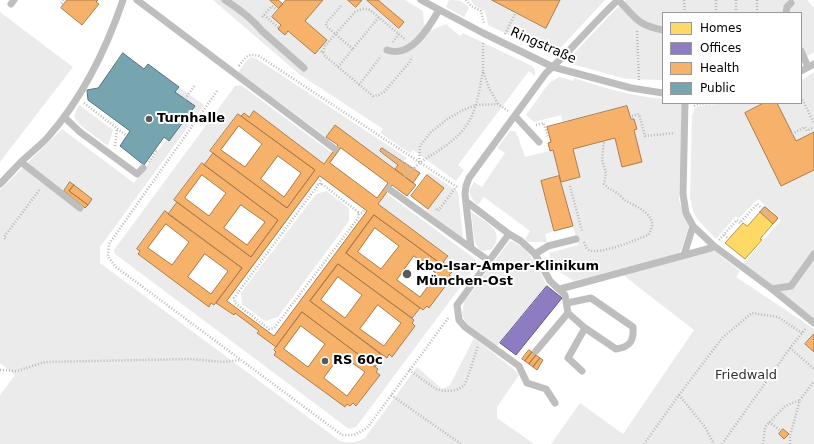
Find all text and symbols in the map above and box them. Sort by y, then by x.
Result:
legend [662,12,802,104]
text: Homes [700,21,742,35]
street label: Ringstraße [508,25,578,67]
text: Offices [700,41,741,55]
text: Health [700,61,739,75]
text: Public [700,81,736,95]
place label: Turnhalle [157,111,225,127]
marker: Turnhalle [144,114,154,124]
place label: kbo-Isar-Amper-Klinikum München-Ost [416,259,599,290]
marker: kbo-Isar-Amper-Klinikum München-Ost [401,268,413,280]
place label: RS 60c [333,353,383,369]
marker: RS 60c [320,356,330,366]
park label: Friedwald [715,368,777,384]

